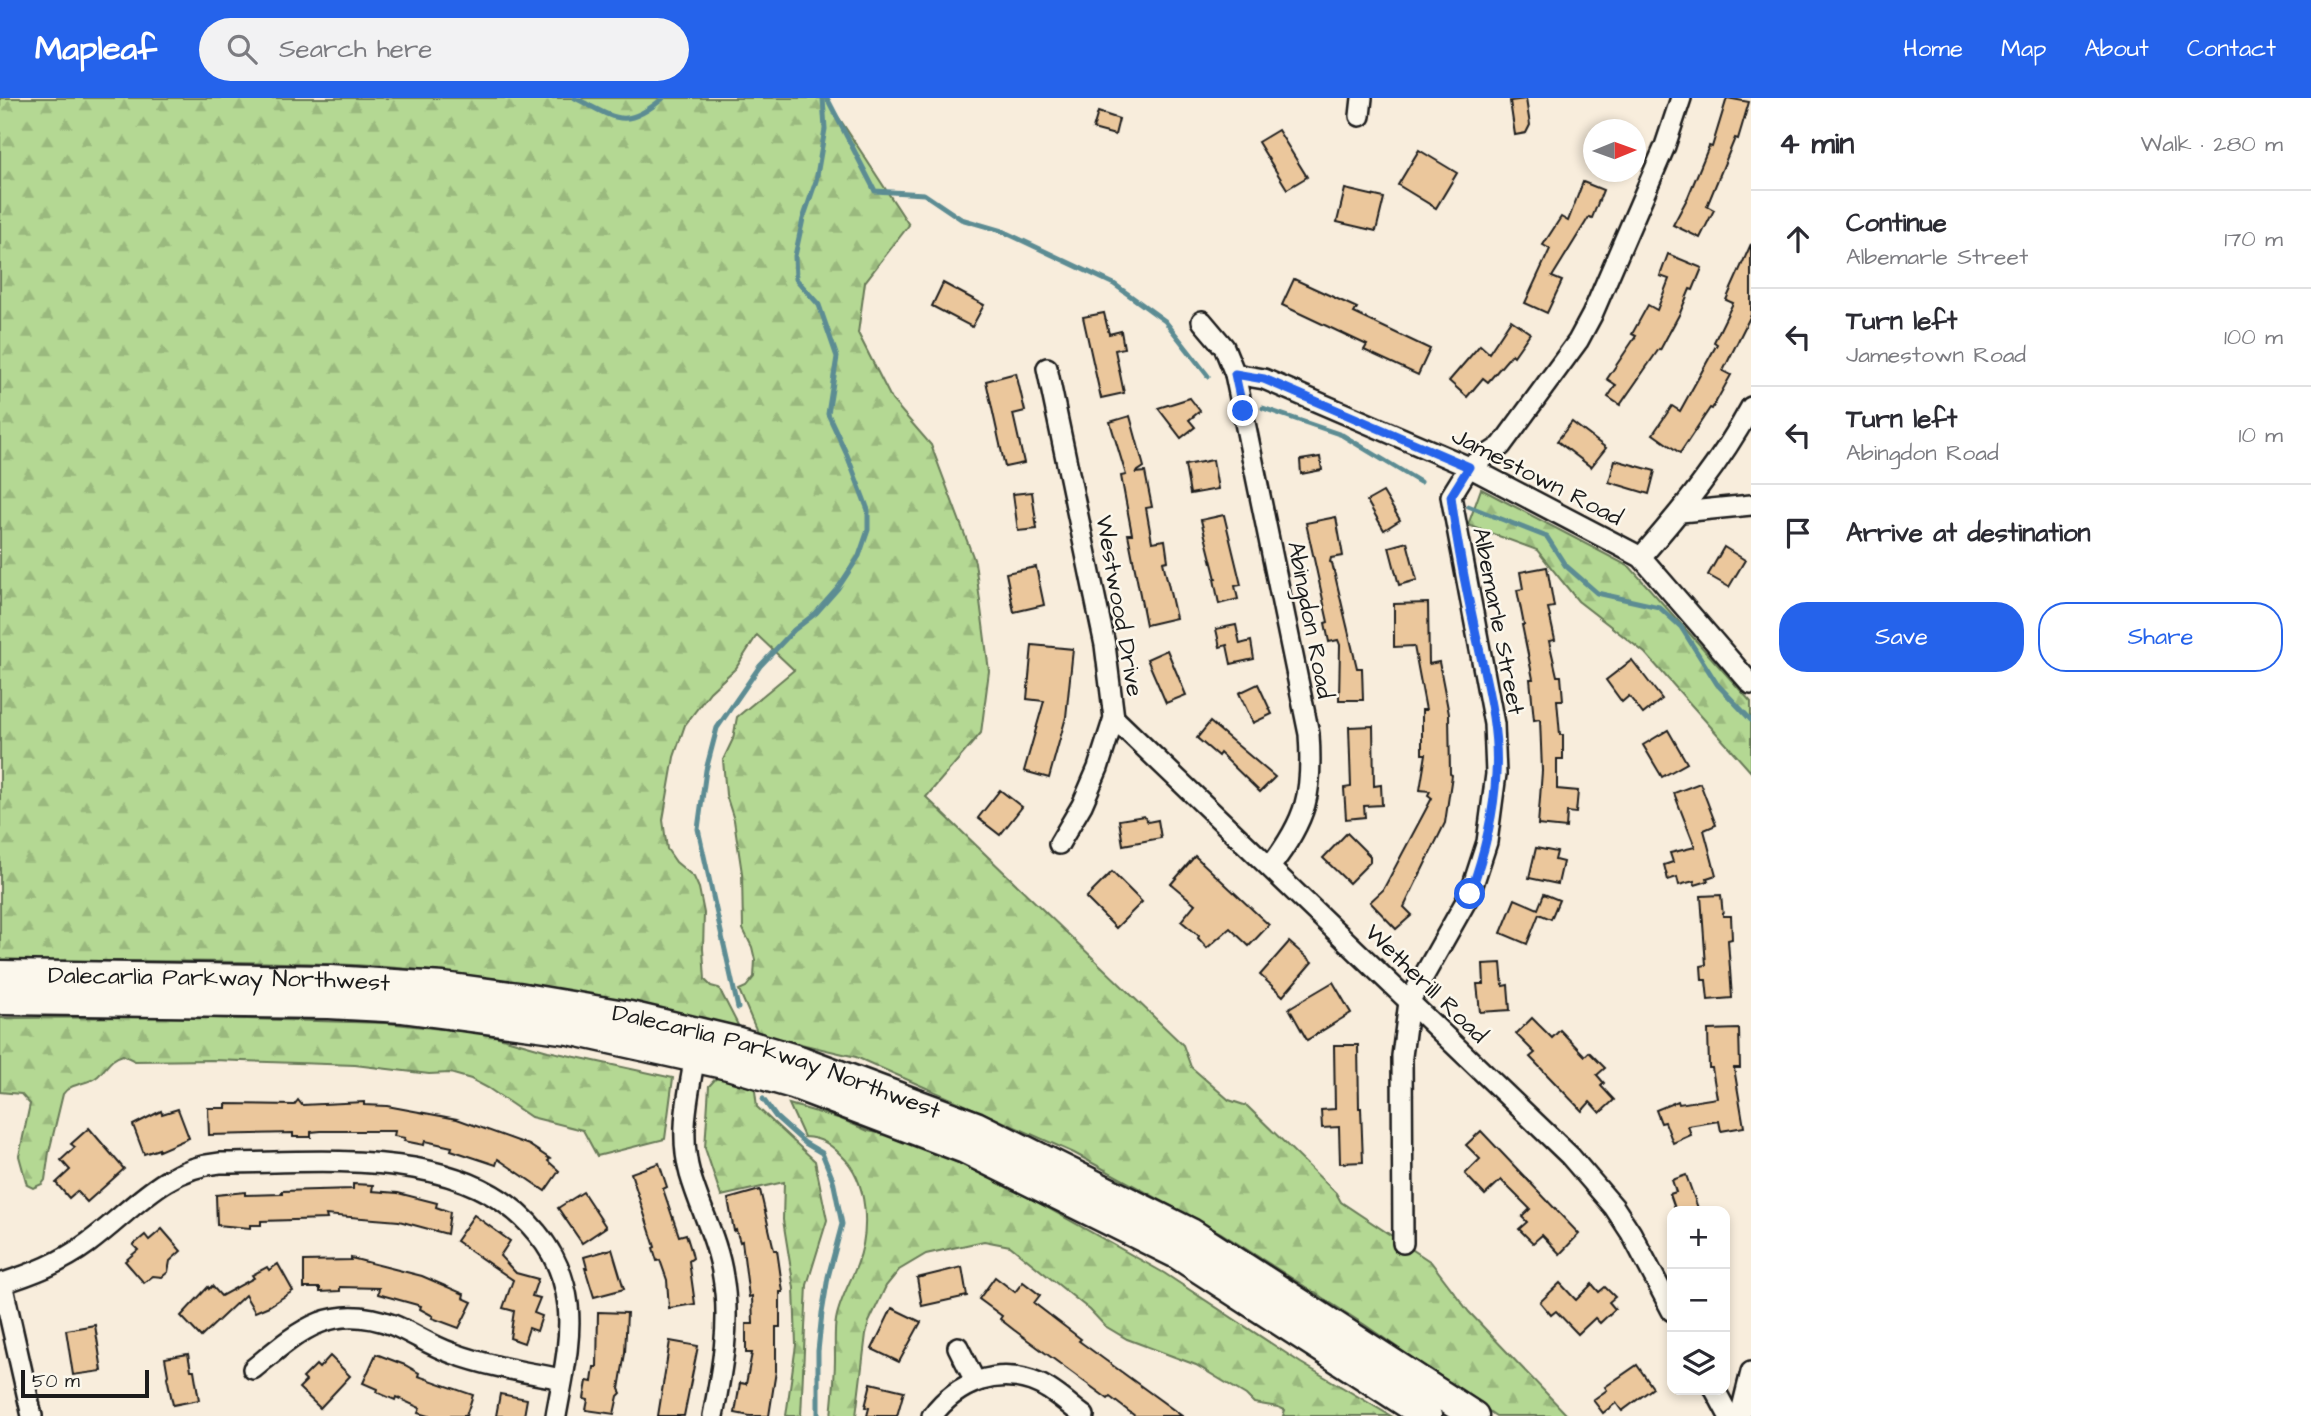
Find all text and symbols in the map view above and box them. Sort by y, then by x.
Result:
search box [199,18,689,81]
text: Mapleaf [35,26,157,72]
icon: search [223,30,261,68]
text: Search here [279,31,432,67]
text: Home [1903,32,1963,66]
text: Map [2001,32,2046,66]
text: About [2084,32,2149,66]
text: Contact [2187,32,2276,66]
north arrow [1583,119,1646,182]
text: 4 min [1779,123,1854,165]
text: Walk · 280 m [2141,128,2283,160]
text: Continue [1846,205,1947,241]
icon: ahead [1779,220,1817,258]
text: 170 m [2224,223,2283,255]
text: Albemarle Street [1846,241,2028,273]
text: Turn left [1846,303,1957,339]
icon: left [1779,318,1817,356]
text: 100 m [2224,321,2283,353]
text: Jamestown Road [1846,339,2026,371]
route end [1227,395,1258,426]
text: Turn left [1846,401,1957,437]
icon: left [1779,416,1817,454]
street label: Jamestown Road [1446,419,1628,535]
text: 10 m [2238,419,2283,451]
text: Abingdon Road [1846,437,1999,469]
street label: Westwood Drive [1086,513,1152,699]
icon: arrive [1779,514,1817,552]
text: Arrive at destination [1846,515,2091,551]
street label: Albemarle Street [1463,524,1533,718]
street label: Abingdon Road [1277,539,1342,702]
button: Save [1779,602,2024,672]
button: Share [2038,602,2283,672]
route start [1454,878,1485,909]
street label: Wetherill Road [1357,916,1495,1052]
street label: Dalecarlia Parkway Northwest [48,959,391,1001]
street label: Dalecarlia Parkway Northwest [610,996,946,1128]
map controls [1667,1206,1730,1395]
button: + [1667,1206,1730,1269]
button: − [1667,1269,1730,1332]
button: layers [1667,1332,1730,1395]
scale bar [21,1367,149,1399]
text: 50 m [32,1368,80,1395]

